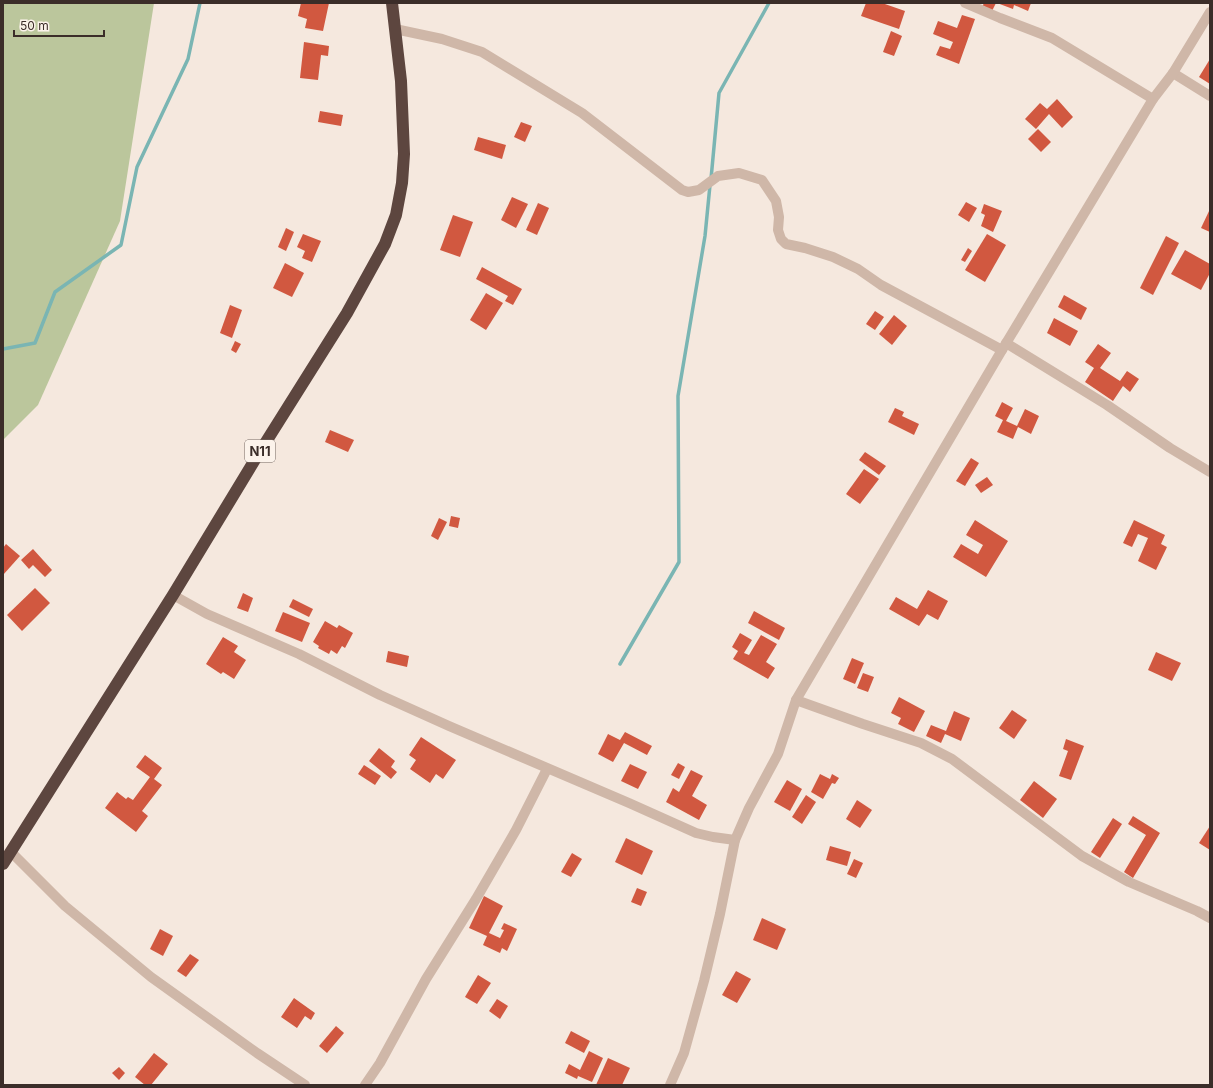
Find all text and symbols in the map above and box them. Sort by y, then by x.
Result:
scale bar [14,12,104,38]
text: 50 m [20,18,49,33]
road number: N11 [245,440,275,462]

